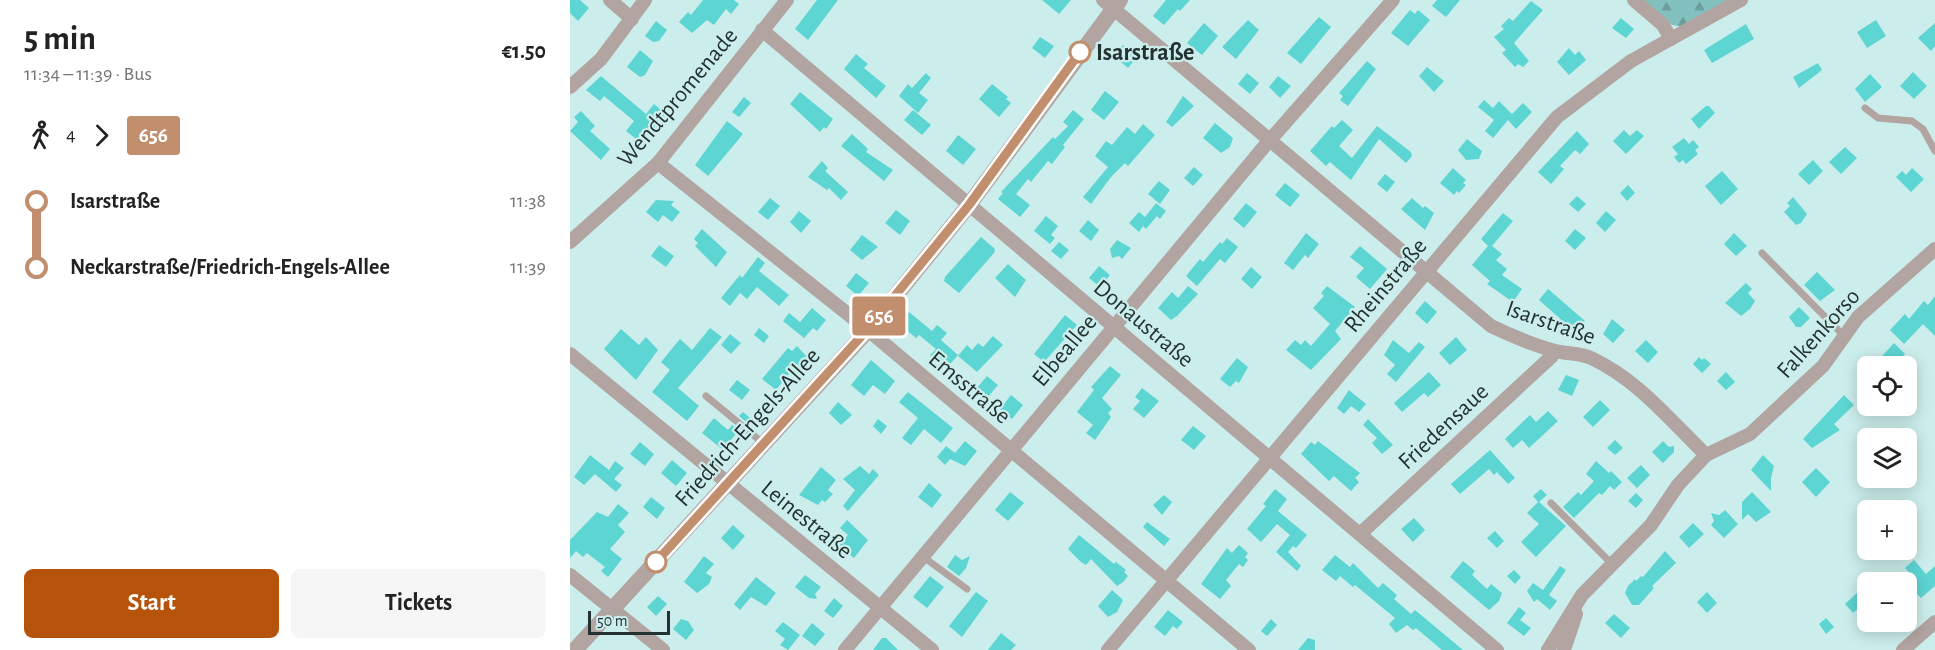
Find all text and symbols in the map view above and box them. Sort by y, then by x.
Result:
text: 5 min [24,23,96,56]
street label: Wendtpromenade [613,24,742,171]
text: €1.50 [502,40,546,62]
marker: Isarstraße [1069,41,1091,63]
place label: Isarstraße [1096,41,1194,65]
text: 11:34 – 11:39 · Bus [24,64,152,84]
icon: walk [24,119,57,152]
icon: forward [85,119,118,152]
text: 4 [66,125,76,145]
text: 656 [139,125,168,146]
text: Isarstraße [70,190,160,212]
text: 11:38 [510,191,546,211]
street label: Rheinstraße [1340,234,1432,337]
text: Neckarstraße/Friedrich-Engels-Allee [70,256,390,278]
text: 11:39 [510,257,546,277]
street label: Donaustraße [1089,275,1198,372]
street label: Falkenkorso [1773,284,1865,383]
line badge: 656 [844,296,914,336]
street label: Isarstraße [1503,296,1599,349]
text: 656 [864,306,894,327]
street label: Elbeallee [1028,310,1102,391]
street label: Friedrich-Engels-Allee [671,344,825,511]
street label: Emsstraße [924,347,1015,429]
map controls [1857,356,1917,632]
button: locate [1857,356,1917,416]
street label: Friedensaue [1394,379,1493,474]
button: layers [1857,428,1917,488]
street label: Leinestraße [756,476,856,564]
button: + [1857,500,1917,560]
unlabelled marker [645,551,667,573]
button: Start [24,569,279,638]
button: Tickets [291,569,546,638]
button: − [1857,572,1917,632]
scale bar [588,608,670,636]
text: 50 m [597,613,628,629]

